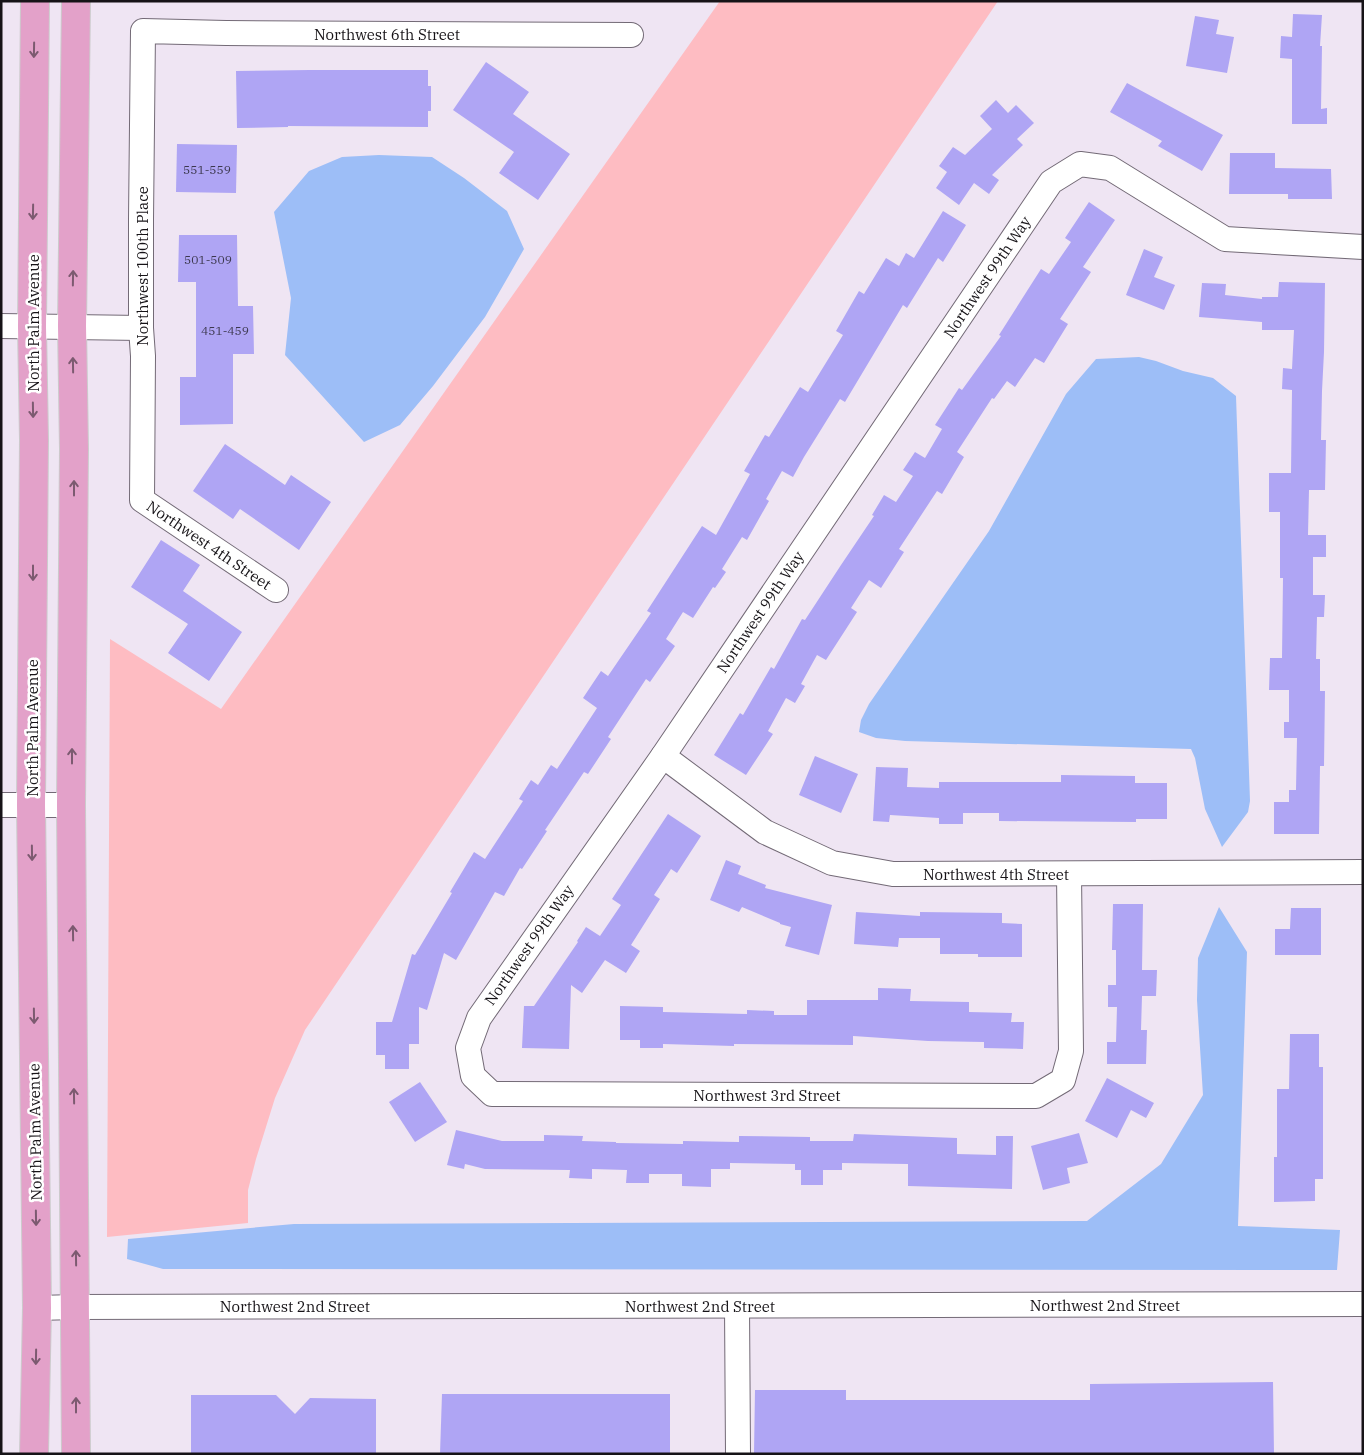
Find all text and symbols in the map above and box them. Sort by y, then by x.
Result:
street label: Northwest 6th Street [314,25,460,44]
one-way arrow [29,42,39,58]
house number: 551-559 [183,162,231,177]
street label: Northwest 100th Place [133,186,152,346]
one-way arrow [28,204,38,220]
street label: Northwest 99th Way [939,213,1035,341]
house number: 501-509 [184,252,232,267]
street label: North Palm Avenue [24,254,43,392]
one-way arrow [68,270,78,286]
house number: 451-459 [201,323,249,338]
one-way arrow [68,357,77,373]
one-way arrow [29,402,38,418]
one-way arrow [69,480,79,496]
street label: Northwest 4th Street [143,496,275,594]
street label: Northwest 99th Way [712,548,808,676]
one-way arrow [28,564,38,581]
street label: North Palm Avenue [23,659,42,797]
one-way arrow [67,748,77,764]
one-way arrow [27,845,37,861]
street label: Northwest 4th Street [923,865,1069,884]
street label: Northwest 99th Way [480,881,578,1009]
one-way arrow [68,925,78,942]
one-way arrow [29,1008,39,1024]
street label: North Palm Avenue [24,1063,46,1201]
street label: Northwest 3rd Street [693,1086,841,1105]
one-way arrow [69,1088,79,1104]
one-way arrow [31,1210,41,1226]
one-way arrow [71,1250,80,1266]
street label: Northwest 2nd Street [1030,1296,1180,1315]
street label: Northwest 2nd Street [220,1297,370,1316]
street label: Northwest 2nd Street [625,1297,775,1316]
one-way arrow [31,1348,41,1365]
one-way arrow [71,1397,81,1414]

